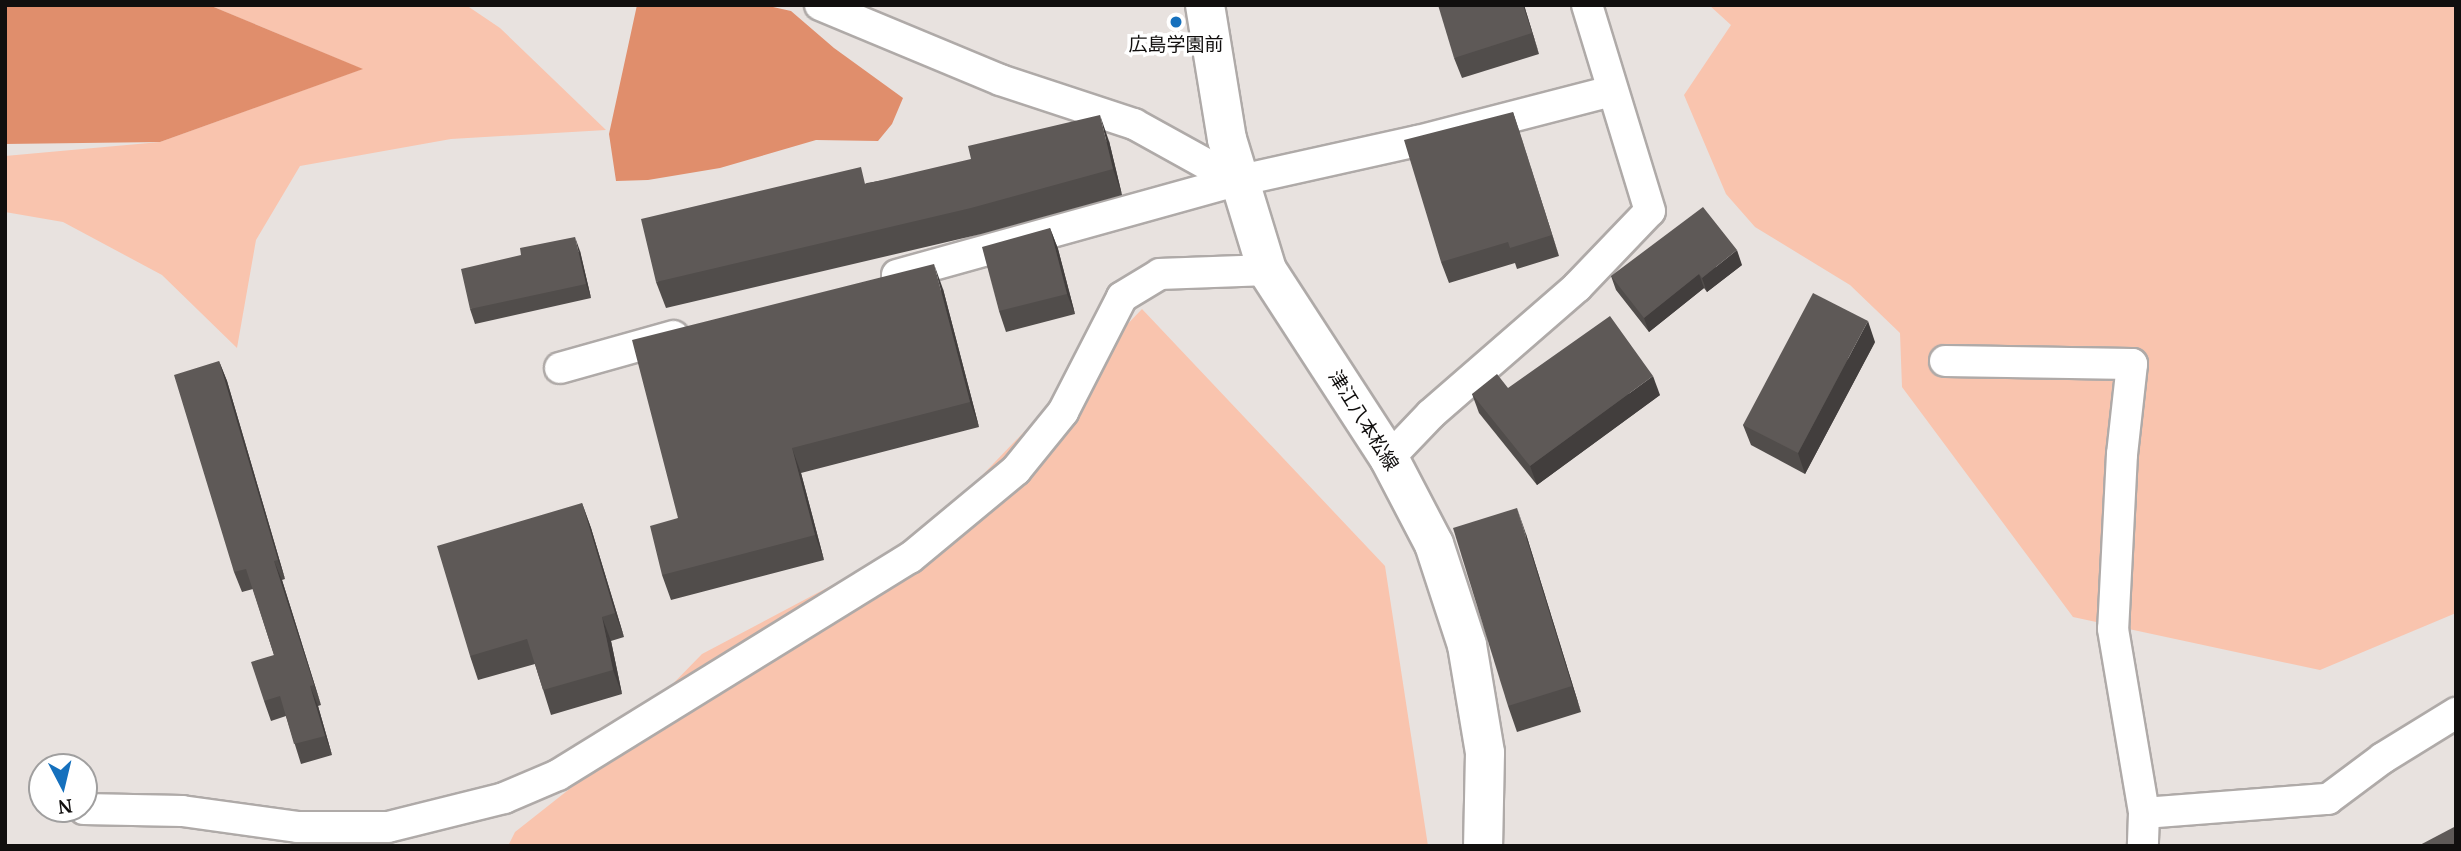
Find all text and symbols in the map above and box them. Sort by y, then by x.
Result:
marker: 広島学園前 [1168,14,1184,30]
place label: 広島学園前 [1129,33,1223,55]
street label: 津江八本松線 [1324,366,1404,474]
north arrow [28,753,98,823]
text: N [57,794,74,821]

